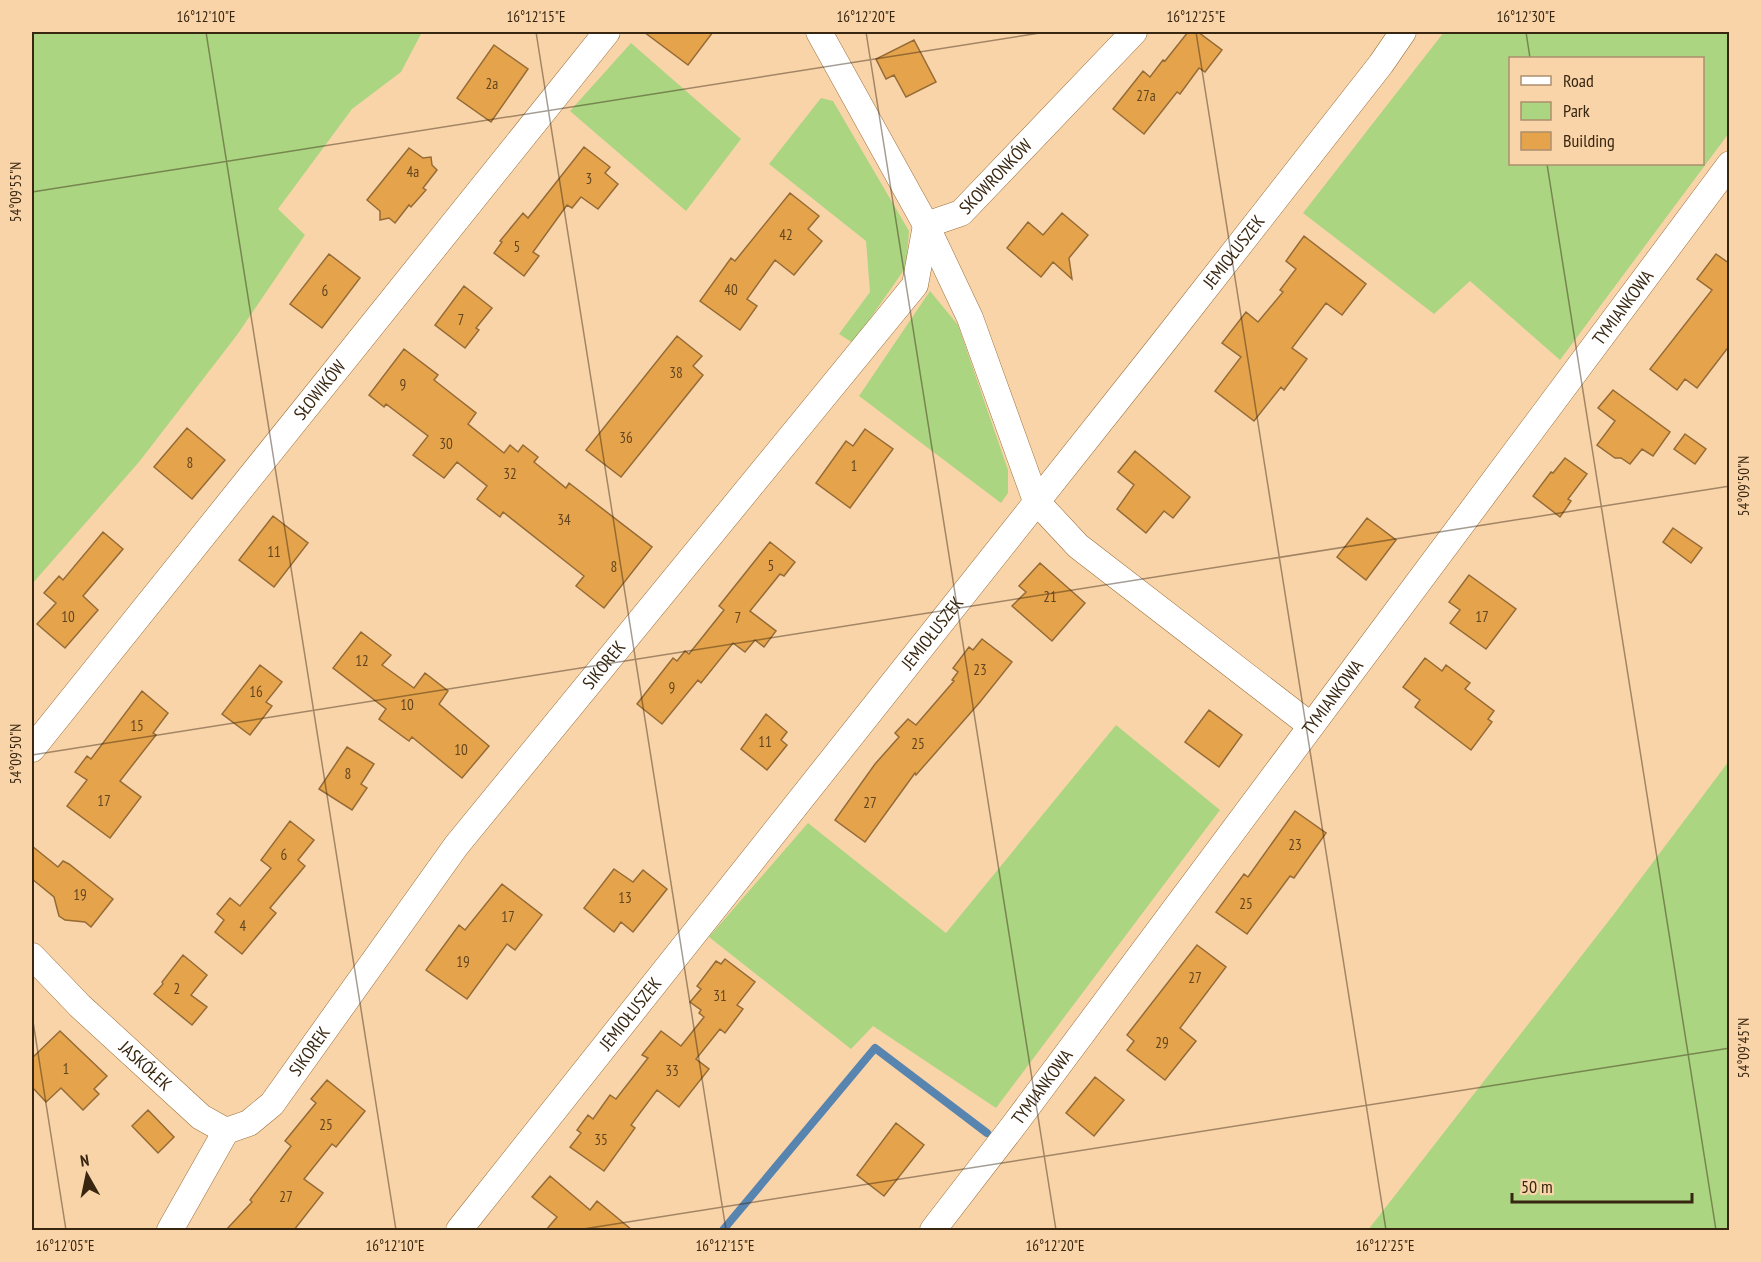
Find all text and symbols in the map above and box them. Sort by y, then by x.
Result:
text: 16°12'10"E [176,7,236,26]
text: 16°12'15"E [506,7,566,26]
text: 16°12'20"E [836,7,896,26]
text: 16°12'25"E [1166,7,1226,26]
text: 16°12'30"E [1496,7,1556,26]
legend [1509,57,1704,165]
text: Road [1563,69,1594,92]
house number: 2a [486,74,498,93]
house number: 27a [1136,86,1156,105]
text: Park [1563,99,1590,122]
text: Building [1563,129,1615,152]
street label: SKOWRONKÓW [954,134,1037,219]
text: 54°09'55"N [6,162,25,222]
house number: 4a [407,162,419,181]
house number: 3 [586,169,592,188]
street label: JEMIOŁUSZEK [1197,210,1270,294]
house number: 42 [779,225,793,244]
house number: 5 [514,237,520,256]
street label: TYMIANKOWA [1587,265,1658,349]
house number: 40 [724,280,738,299]
house number: 6 [322,281,329,300]
house number: 7 [458,310,464,329]
street label: SŁOWIKÓW [288,355,350,424]
house number: 38 [669,363,683,382]
house number: 9 [400,375,406,394]
house number: 36 [619,428,633,447]
house number: 30 [439,434,453,453]
house number: 8 [187,453,193,472]
house number: 1 [851,456,857,475]
text: 54°09'50"N [1734,456,1753,516]
house number: 32 [503,464,517,483]
house number: 34 [557,510,571,529]
house number: 11 [267,542,281,561]
house number: 5 [768,556,774,575]
house number: 8 [611,557,617,576]
house number: 21 [1043,587,1057,606]
street label: JEMIOŁUSZEK [896,592,968,675]
house number: 10 [61,607,75,626]
house number: 17 [1475,607,1489,626]
house number: 7 [735,608,741,627]
street label: SIKOREK [577,636,630,694]
house number: 12 [355,651,369,670]
street label: TYMIANKOWA [1297,654,1368,739]
house number: 23 [973,660,987,679]
house number: 9 [669,678,675,697]
house number: 16 [249,682,263,701]
house number: 10 [400,695,414,714]
house number: 15 [130,716,144,735]
text: 54°09'50"N [6,724,25,784]
house number: 11 [758,732,772,751]
house number: 25 [911,734,925,753]
house number: 10 [454,740,468,759]
house number: 8 [345,764,351,783]
house number: 17 [97,791,111,810]
house number: 27 [863,793,877,812]
house number: 23 [1288,835,1302,854]
house number: 6 [281,845,288,864]
house number: 19 [73,885,87,904]
house number: 13 [618,888,632,907]
house number: 25 [1239,894,1253,913]
house number: 17 [501,907,515,926]
house number: 4 [240,916,247,935]
house number: 19 [456,952,470,971]
house number: 27 [1188,968,1202,987]
street label: JEMIOŁUSZEK [594,972,666,1055]
house number: 2 [174,979,180,998]
house number: 31 [713,986,727,1005]
text: 54°09'45"N [1734,1018,1753,1078]
street label: SIKOREK [284,1022,335,1080]
house number: 29 [1155,1033,1169,1052]
street label: JASKÓŁEK [114,1035,177,1095]
street label: TYMIANKOWA [1006,1044,1078,1129]
house number: 1 [63,1059,69,1078]
house number: 33 [665,1061,679,1080]
house number: 25 [319,1115,333,1134]
house number: 35 [594,1130,608,1149]
north arrow [57,1145,117,1205]
text: N [79,1150,90,1171]
scale bar [1512,1166,1692,1204]
text: 50 m [1521,1175,1553,1198]
house number: 27 [279,1187,293,1206]
text: 16°12'05"E [35,1236,95,1255]
text: 16°12'10"E [365,1236,425,1255]
text: 16°12'15"E [695,1236,755,1255]
text: 16°12'20"E [1025,1236,1085,1255]
text: 16°12'25"E [1355,1236,1415,1255]

